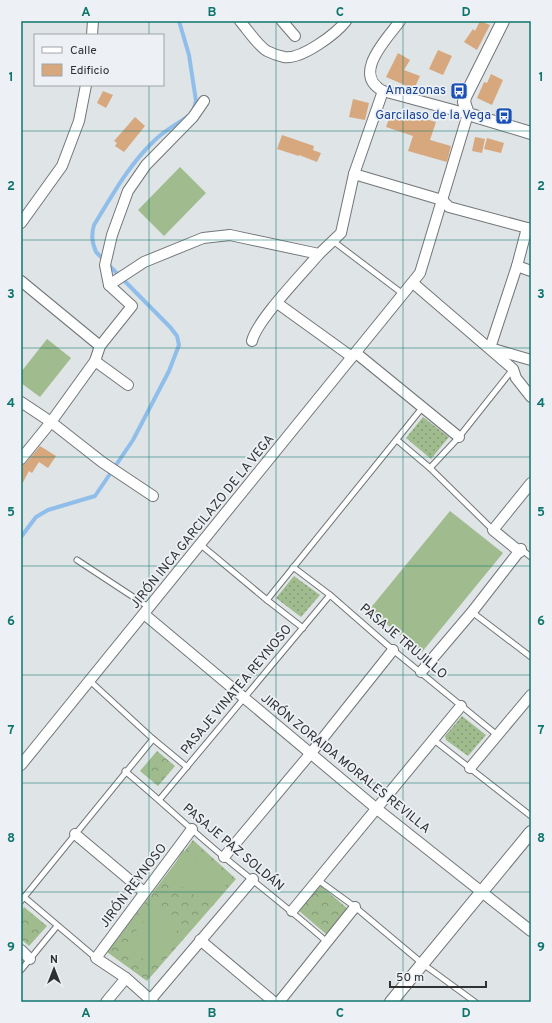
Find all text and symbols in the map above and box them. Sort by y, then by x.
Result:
text: A [81,5,91,21]
text: B [208,5,217,21]
text: C [336,5,344,21]
text: D [461,5,471,21]
legend [34,34,164,86]
text: Calle [70,43,97,59]
text: Edificio [70,63,110,79]
text: 1 [8,70,14,86]
text: 1 [538,70,544,86]
bus stop icon: Amazonas [449,81,469,101]
place label: Amazonas [385,83,446,99]
bus stop icon: Garcilaso de la Vega [494,106,514,126]
place label: Garcilaso de la Vega [375,108,491,124]
text: 2 [7,179,15,195]
text: 2 [537,179,545,195]
text: 3 [7,287,15,303]
text: 3 [537,287,545,303]
text: 4 [7,396,15,412]
text: 4 [537,396,545,412]
street label: JIRÓN INCA GARCILAZO DE LA VEGA [126,430,278,612]
text: 5 [7,505,15,521]
text: 5 [537,505,545,521]
street label: PASAJE TRUJILLO [356,601,450,683]
text: 6 [7,614,15,630]
text: 6 [537,614,545,630]
street label: PASAJE VINATEA REYNOSO [178,622,296,758]
street label: JIRÓN ZORAIDA MORALES REVILLA [257,689,434,837]
text: 7 [8,723,15,739]
text: 7 [538,723,545,739]
street label: PASAJE PAZ SOLDÁN [179,799,288,895]
text: 8 [7,831,15,847]
text: 8 [537,831,545,847]
street label: JIRÓN REYNOSO [96,840,171,931]
text: 9 [7,940,15,956]
text: 9 [537,940,545,956]
north arrow [34,949,74,989]
text: N [50,953,58,967]
scale bar [390,963,486,989]
text: 50 m [396,970,424,986]
text: A [81,1006,91,1022]
text: B [208,1006,217,1022]
text: C [336,1006,344,1022]
text: D [461,1006,471,1022]

